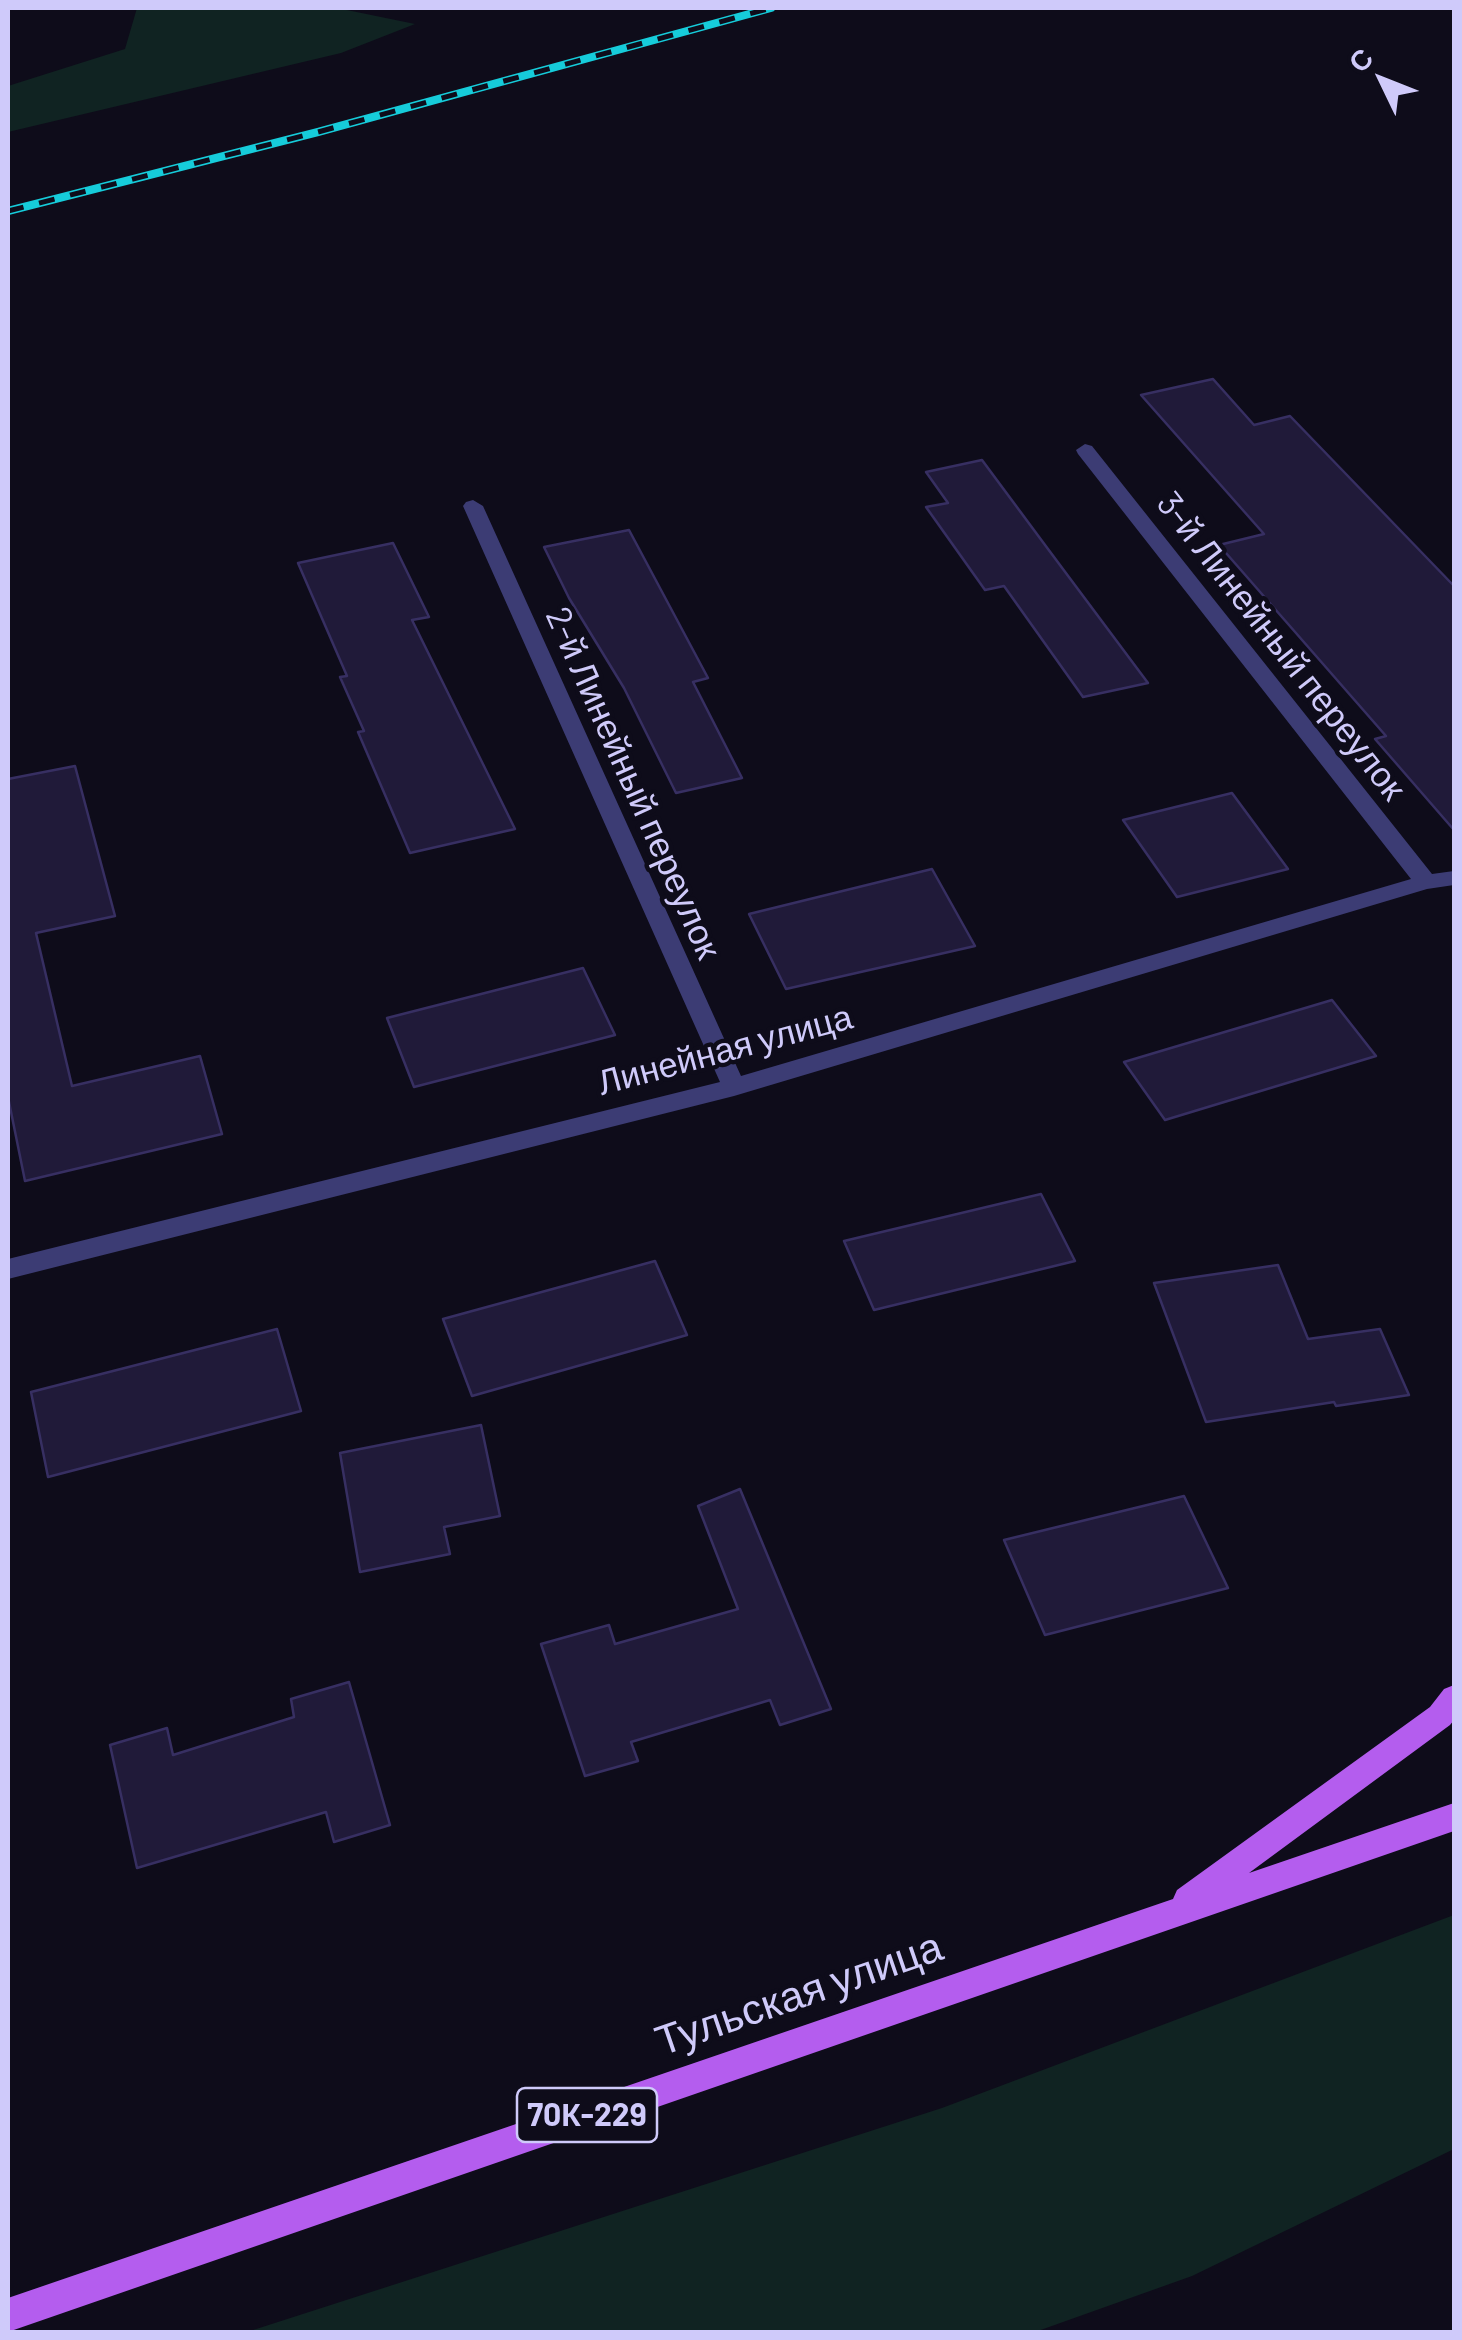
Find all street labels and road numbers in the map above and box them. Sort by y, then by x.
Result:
street label: 3-й Линейный переулок [1148,484,1414,808]
street label: 2-й Линейный переулок [536,601,730,965]
street label: Линейная улица [593,996,857,1104]
street label: Тульская улица [649,1921,949,2067]
road number: 70К-229 [517,2088,657,2142]

